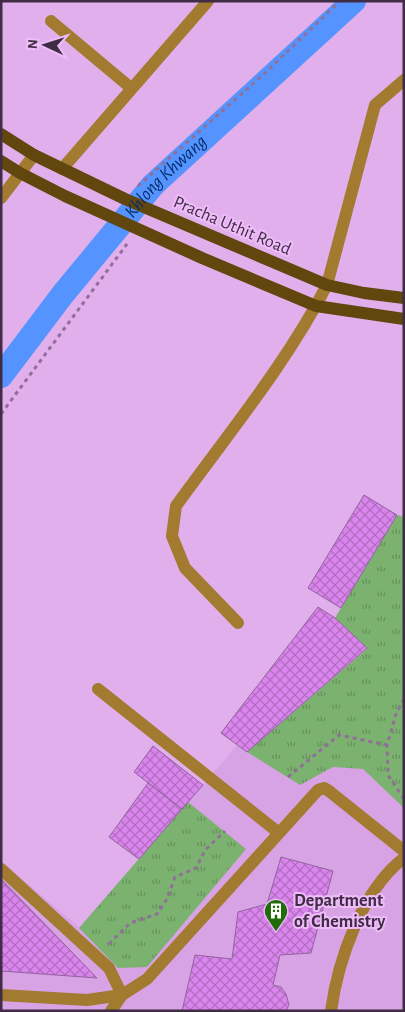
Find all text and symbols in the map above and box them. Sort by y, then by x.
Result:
north arrow [20,20,70,70]
text: N [26,39,40,50]
water label: Khlong Khwang [121,131,210,221]
street label: Pracha Uthit Road [171,193,293,259]
place label: Department of Chemistry [294,892,386,931]
building icon: Department of Chemistry [263,898,289,932]

